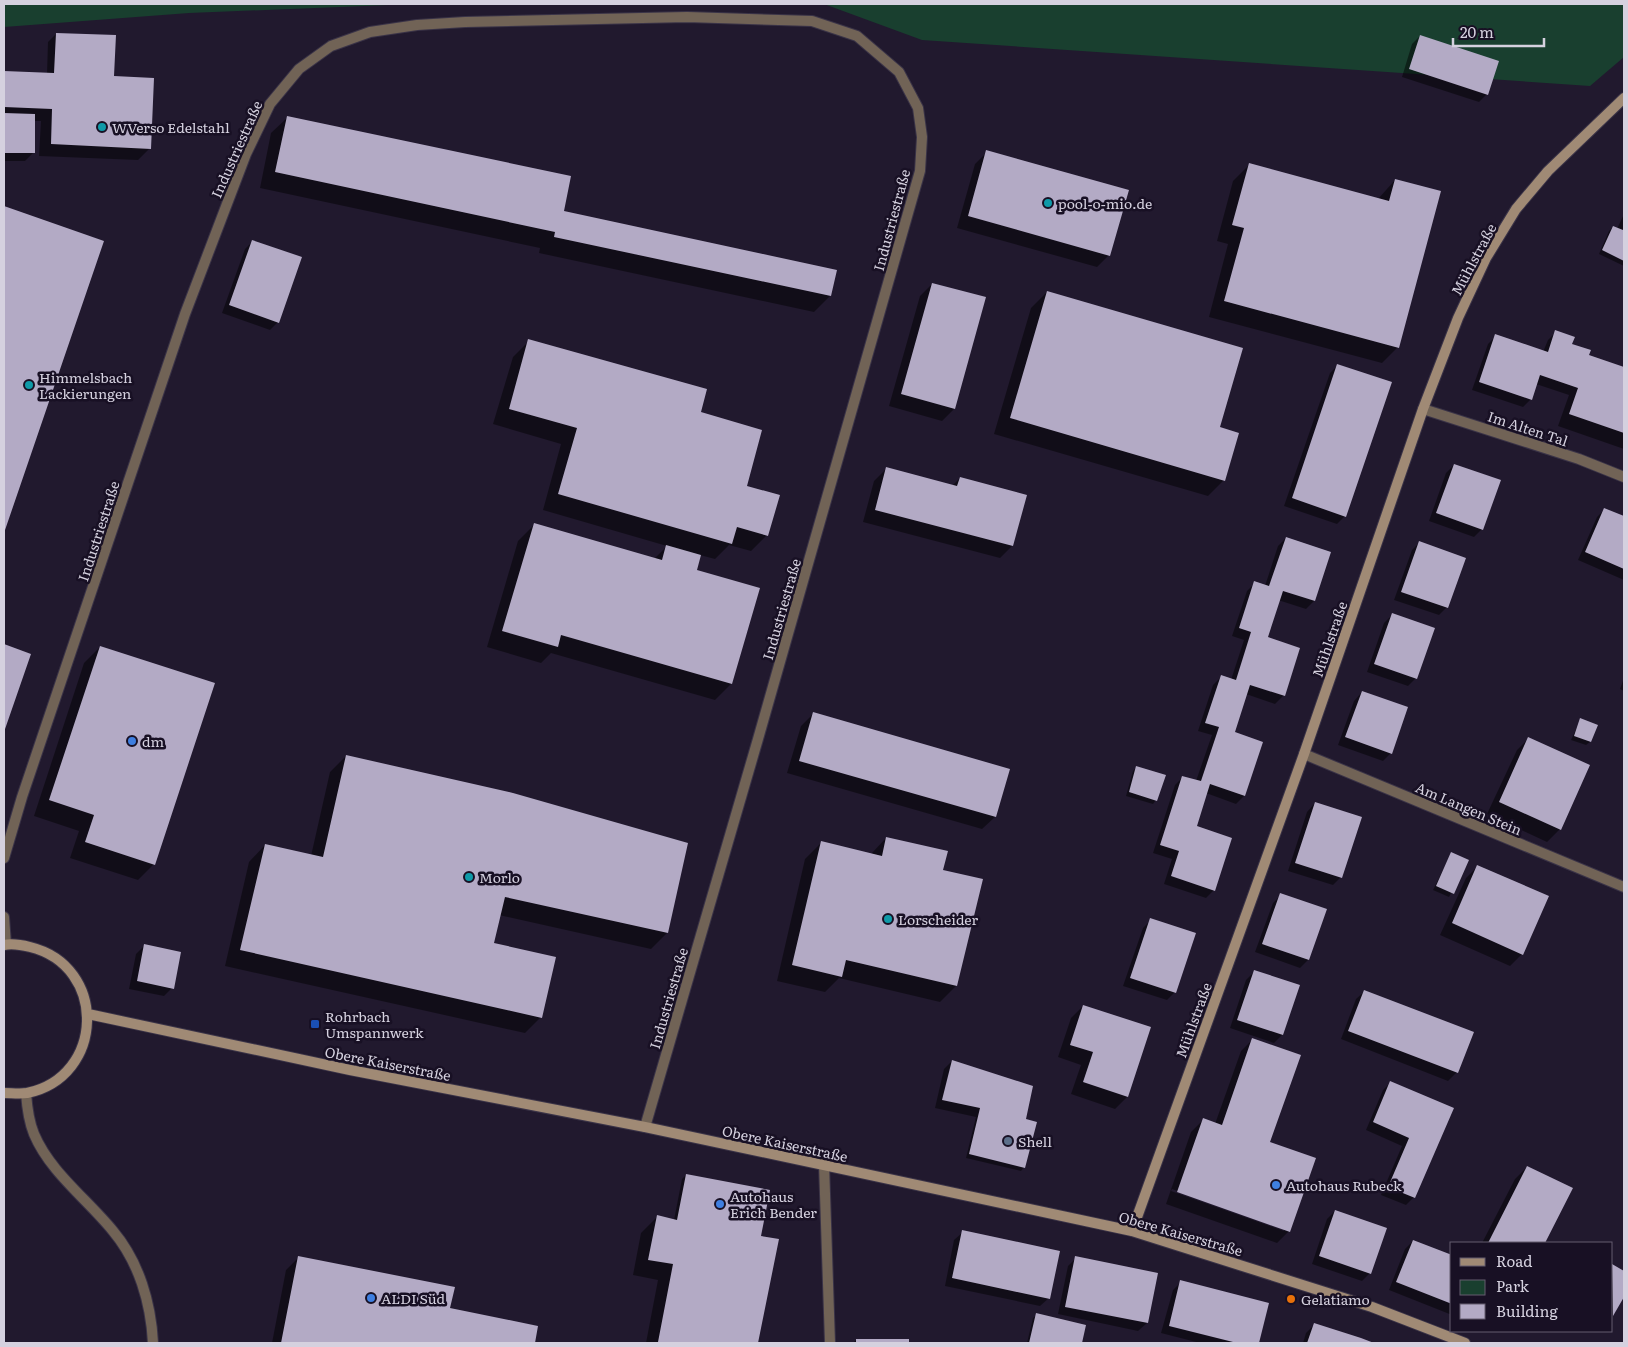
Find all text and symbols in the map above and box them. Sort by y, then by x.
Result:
scale bar [1453,15,1544,47]
text: 20 m [1460,20,1494,43]
street label: Industriestraße [206,97,266,201]
place label: WVerso Edelstahl [112,117,230,137]
marker: WVerso Edelstahl [96,121,108,133]
street label: Industriestraße [868,167,914,273]
place label: pool-o-mio.de [1058,193,1152,213]
marker: pool-o-mio.de [1042,197,1054,209]
street label: Mühlstraße [1446,219,1500,299]
place label: Himmelsbach Lackierungen [39,367,132,403]
marker: Himmelsbach Lackierungen [23,379,35,391]
street label: Im Alten Tal [1485,406,1571,450]
street label: Industriestraße [72,478,124,584]
street label: Industriestraße [757,556,805,662]
street label: Mühlstraße [1307,598,1351,680]
place label: dm [142,731,164,751]
marker: dm [126,735,138,747]
street label: Am Langen Stein [1413,777,1525,839]
place label: Morlo [479,867,520,887]
marker: Morlo [463,871,475,883]
place label: Lorscheider [898,909,978,929]
marker: Lorscheider [882,913,894,925]
street label: Industriestraße [644,945,692,1051]
street label: Mühlstraße [1170,980,1216,1060]
place label: Rohrbach Umspannwerk [325,1006,424,1042]
marker: Rohrbach Umspannwerk [309,1018,321,1030]
street label: Obere Kaiserstraße [323,1041,453,1085]
street label: Obere Kaiserstraße [720,1120,850,1166]
place label: Shell [1018,1131,1052,1151]
marker: Shell [1002,1135,1014,1147]
place label: Autohaus Rubeck [1286,1175,1402,1195]
marker: Autohaus Rubeck [1270,1179,1282,1191]
place label: Autohaus Erich Bender [730,1186,817,1222]
marker: Autohaus Erich Bender [714,1198,726,1210]
street label: Obere Kaiserstraße [1117,1206,1245,1260]
legend [1450,1242,1613,1332]
text: Road [1496,1249,1532,1272]
text: Park [1496,1274,1530,1297]
place label: ALDI Süd [381,1288,446,1308]
place label: Gelatiamo [1301,1289,1370,1309]
marker: ALDI Süd [365,1292,377,1304]
marker: Gelatiamo [1285,1293,1297,1305]
text: Building [1496,1299,1558,1322]

